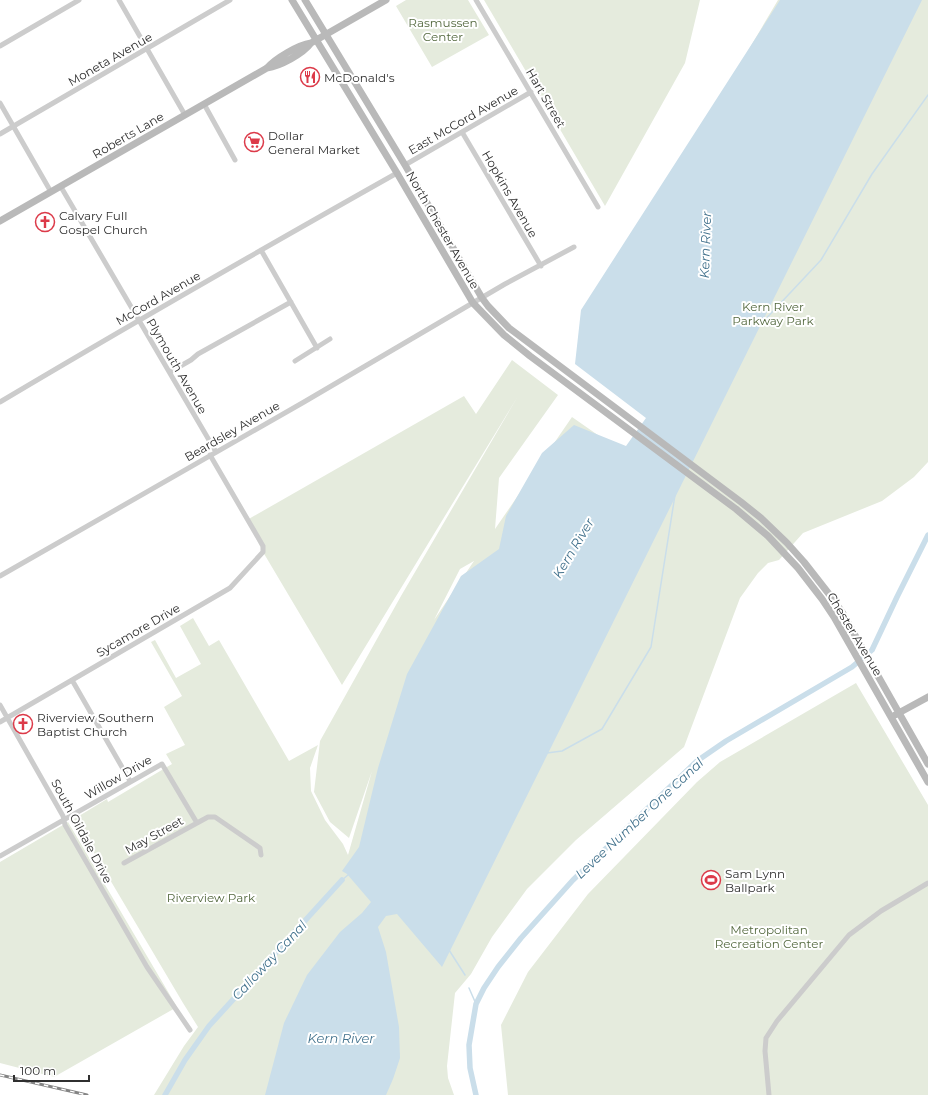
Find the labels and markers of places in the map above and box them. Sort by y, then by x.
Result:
restaurant icon: McDonald's [299,66,321,88]
place label: McDonald's [324,70,395,85]
place label: Dollar General Market [268,128,360,157]
supermarket icon: Dollar General Market [243,131,265,153]
place label: Calvary Full Gospel Church [59,208,148,237]
church icon: Calvary Full Gospel Church [34,211,56,233]
place label: Riverview Southern Baptist Church [37,710,154,739]
church icon: Riverview Southern Baptist Church [12,713,34,735]
place label: Sam Lynn Ballpark [725,866,785,895]
sports icon: Sam Lynn Ballpark [700,869,722,891]

